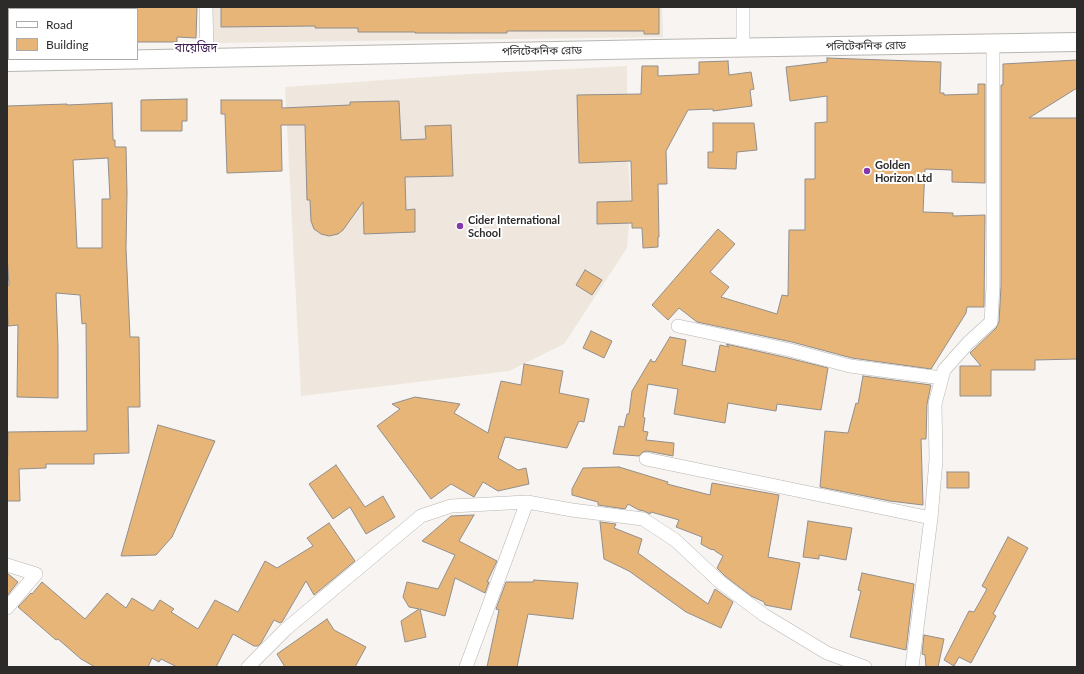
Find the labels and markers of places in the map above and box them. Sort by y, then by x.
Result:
place label: Golden Horizon Ltd [875,158,932,184]
marker: Golden Horizon Ltd [862,166,872,176]
place label: Cider International School [468,213,560,239]
marker: Cider International School [455,221,465,231]

